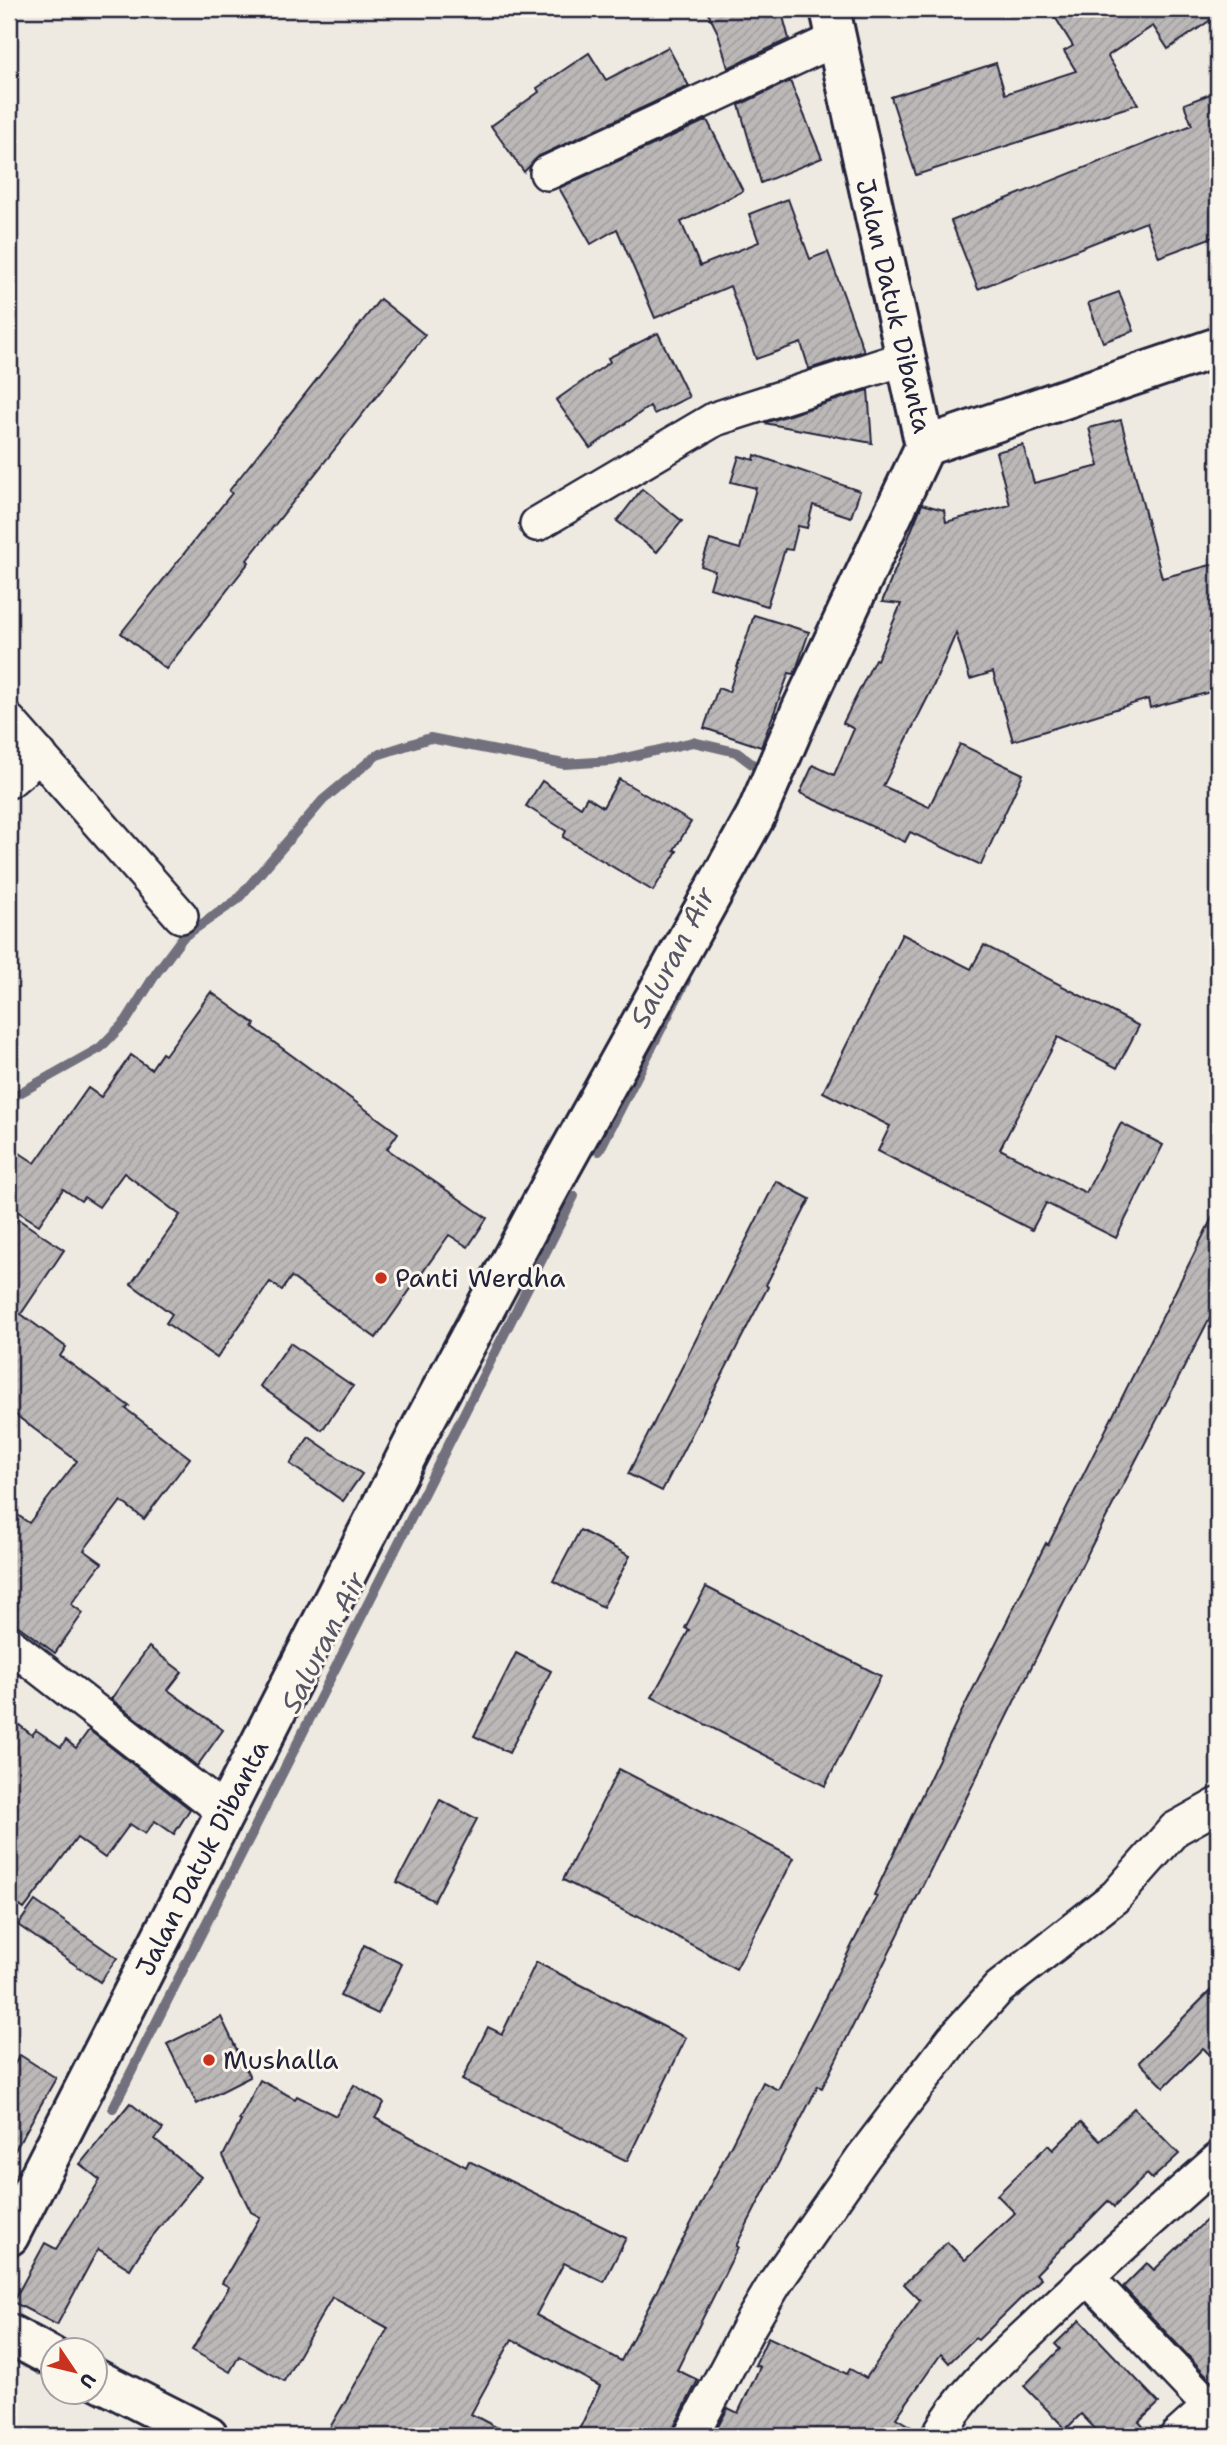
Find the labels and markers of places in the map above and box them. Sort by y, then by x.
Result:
place label: Panti Werdha [395,1260,566,1295]
marker: Panti Werdha [373,1270,389,1286]
place label: Mushalla [223,2042,339,2077]
marker: Mushalla [201,2052,217,2068]

